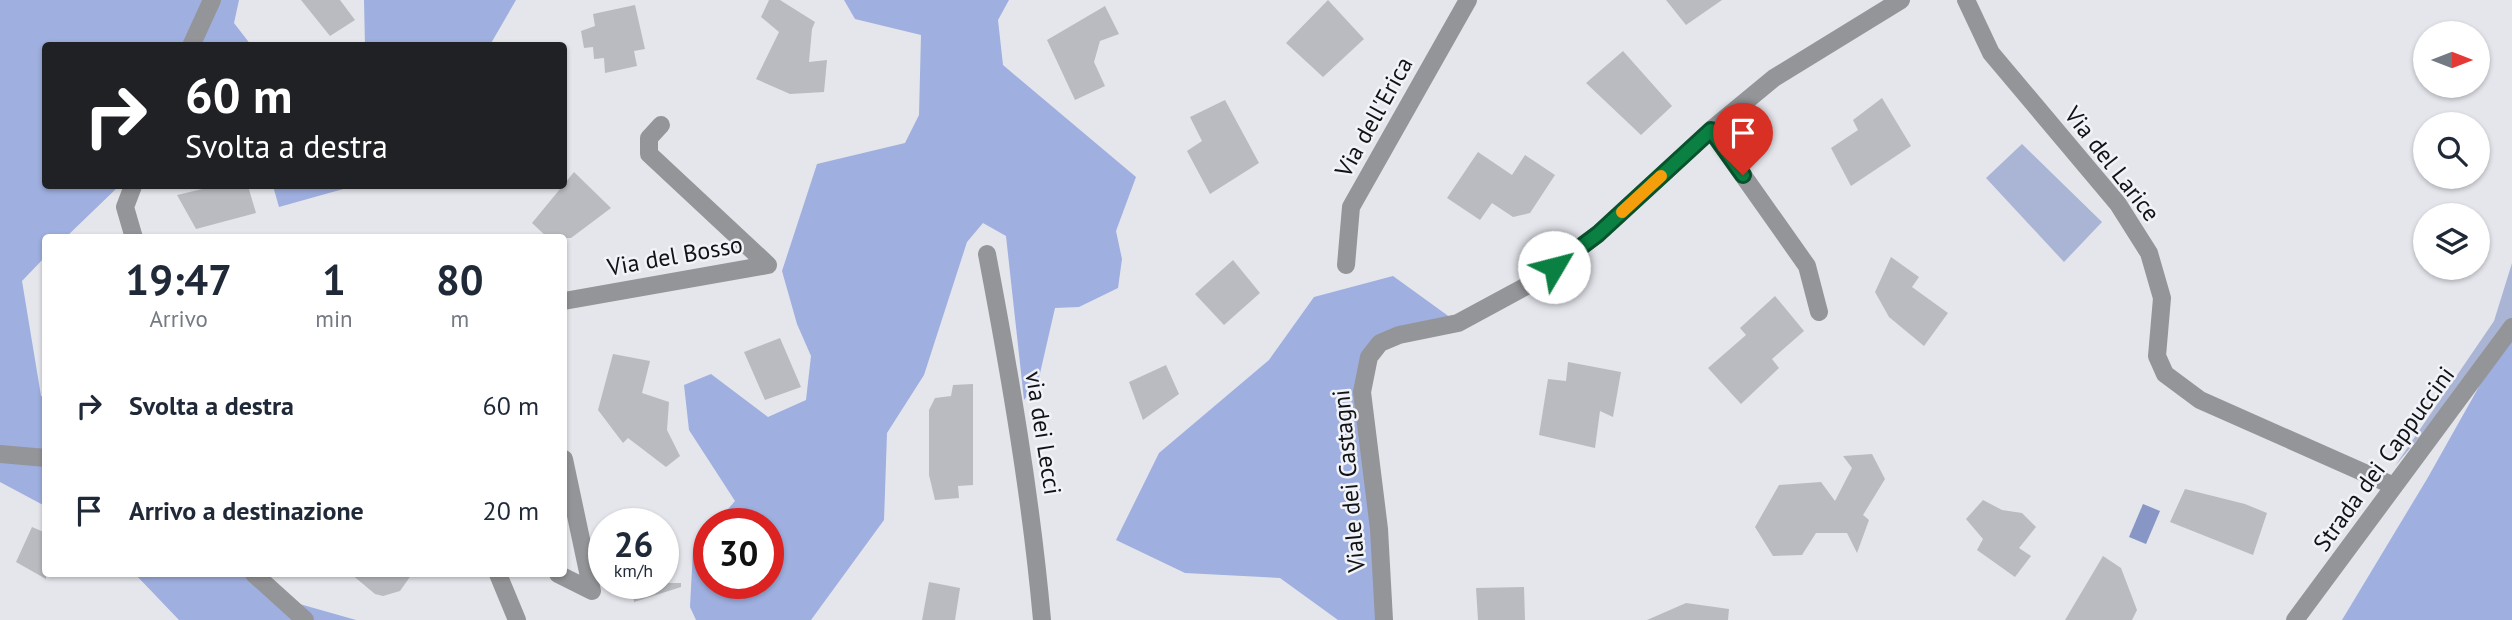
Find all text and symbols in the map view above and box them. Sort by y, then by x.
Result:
north arrow [2413,21,2490,98]
map controls [2413,21,2490,280]
street label: Via dell'Erica [1327,51,1419,183]
text: 60 m [185,63,292,127]
icon: right [70,70,161,161]
street label: Via del Larice [2057,99,2167,228]
pin [1713,103,1773,175]
button: search [2413,112,2490,189]
icon: arrive [1724,114,1762,152]
text: Svolta a destra [185,125,388,167]
button: layers [2413,203,2490,280]
street label: Via del Bosso [604,228,745,283]
position arrow [1517,230,1591,304]
text: 19:47 [125,252,232,307]
text: 1 [322,252,346,307]
text: 80 [436,252,484,307]
text: Arrivo [149,304,208,333]
text: min [315,304,353,333]
text: m [450,304,469,333]
street label: Strada dei Cappuccini [2306,360,2461,557]
street label: via dei Lecci [1018,369,1069,497]
icon: right [70,387,108,425]
street label: Viale dei Castagni [1325,388,1372,575]
text: Svolta a destra [129,389,294,422]
text: 60 m [483,389,539,422]
icon: arrive [70,492,108,530]
text: Arrivo a destinazione [129,494,364,527]
text: 20 m [483,494,539,527]
speed limit sign: 30 [693,508,784,599]
text: 26 [614,521,653,567]
text: km/h [614,559,653,582]

